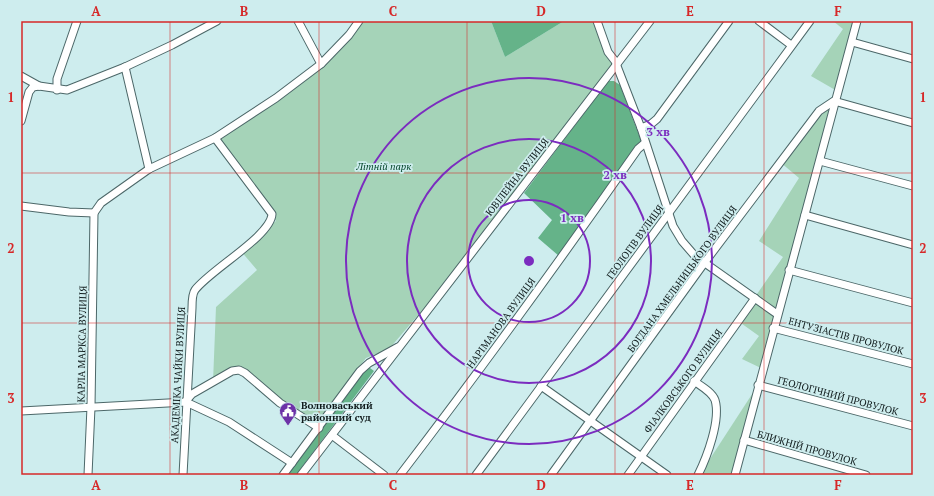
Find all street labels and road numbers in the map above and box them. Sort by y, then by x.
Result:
street label: ЮВІЛЕЙНА ВУЛИЦЯ [482,135,552,219]
street label: ГЕОЛОГІВ ВУЛИЦЯ [604,202,667,282]
street label: БОГДАНА ХМЕЛЬНИЦЬКОГО ВУЛИЦЯ [624,203,740,355]
street label: НАРІМАНОВА ВУЛИЦЯ [464,275,539,371]
street label: КАРЛА МАРКСА ВУЛИЦЯ [74,285,90,403]
street label: АКАДЕМІКА ЧАЙКИ ВУЛИЦЯ [168,306,188,444]
street label: ЕНТУЗІАСТІВ ПРОВУЛОК [787,314,906,358]
street label: ФІАЛКОВСЬКОГО ВУЛИЦЯ [641,326,725,435]
street label: ГЕОЛОГІЧНИЙ ПРОВУЛОК [776,374,900,419]
street label: БЛИЖНІЙ ПРОВУЛОК [756,428,859,469]

